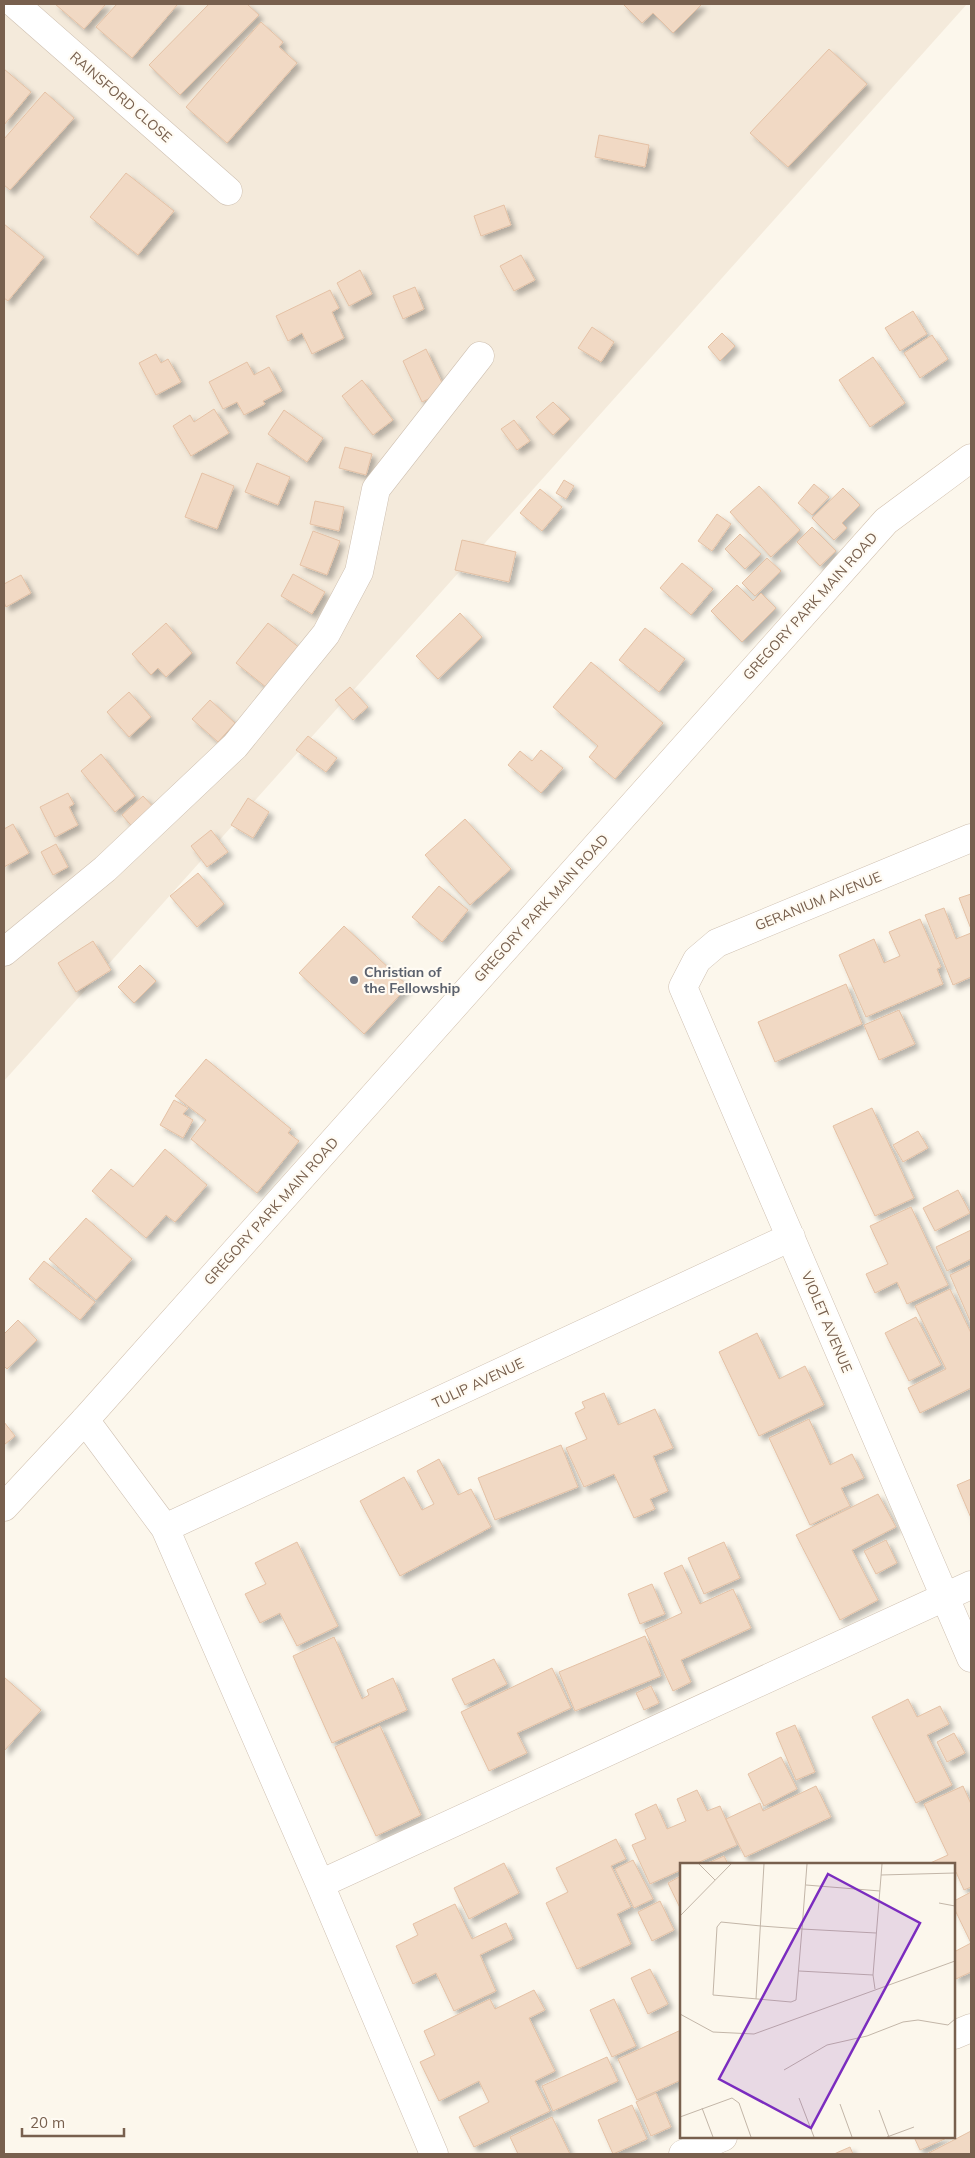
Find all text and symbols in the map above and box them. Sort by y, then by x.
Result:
street label: RAINSFORD CLOSE [66,48,176,146]
street label: GREGORY PARK MAIN ROAD [739,528,881,684]
street label: GREGORY PARK MAIN ROAD [470,830,612,986]
street label: GERANIUM AVENUE [752,867,884,935]
place label: Christian of the Fellowship [364,963,460,997]
marker: Christian of the Fellowship [348,974,360,986]
street label: GREGORY PARK MAIN ROAD [200,1133,342,1289]
street label: VIOLET AVENUE [798,1269,856,1375]
street label: TULIP AVENUE [429,1354,527,1412]
inset map [680,1863,955,2138]
scale bar [22,2106,125,2138]
text: 20 m [30,2113,65,2132]

